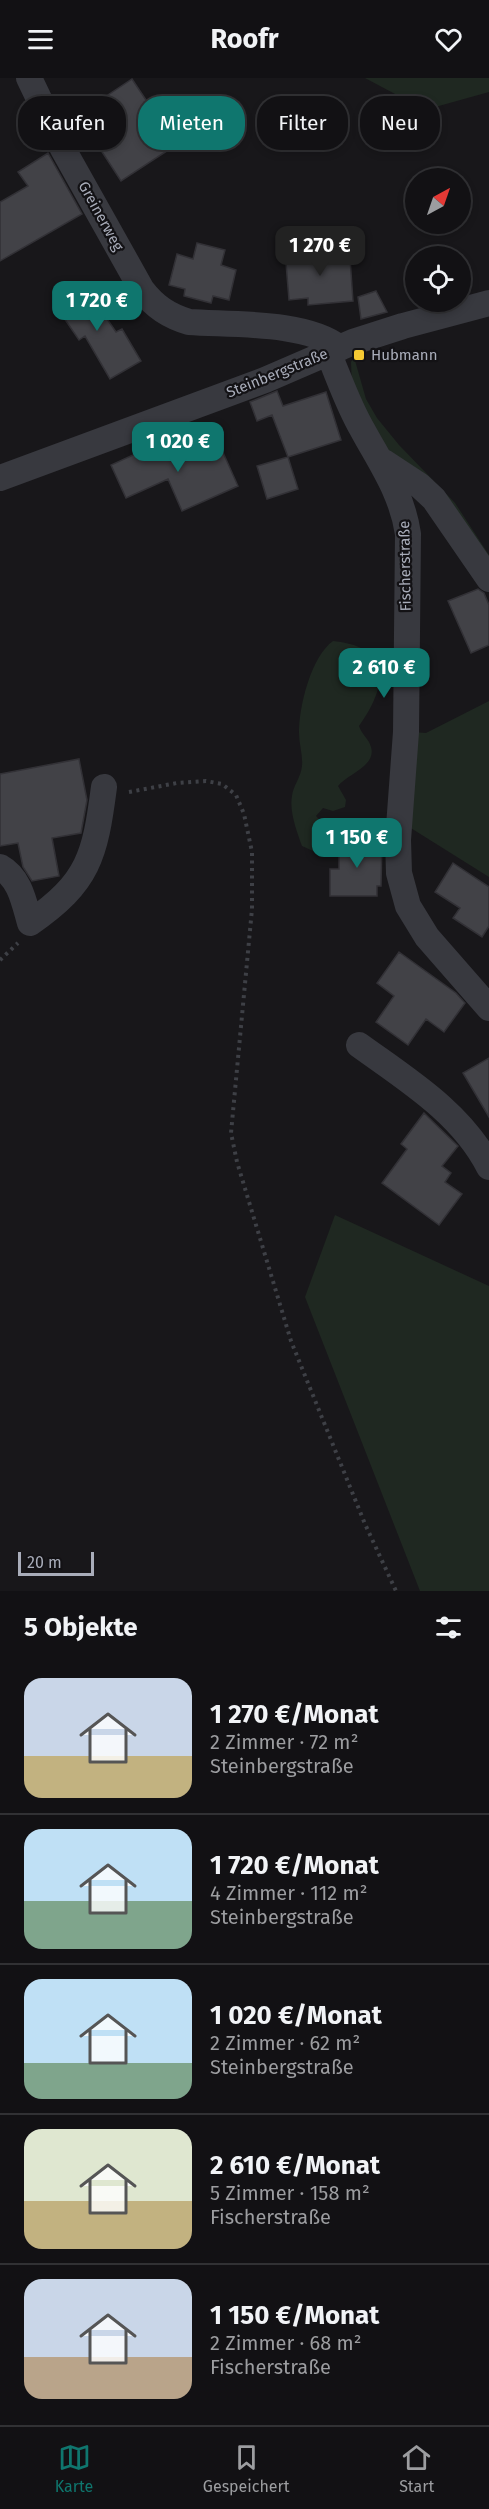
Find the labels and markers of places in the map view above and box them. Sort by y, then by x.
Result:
pin: 1 270 € [265,226,375,277]
pin: 1 720 € [42,281,152,332]
place label: Hubmann [371,346,437,364]
marker: Hubmann [352,348,366,362]
pin: 1 020 € [123,422,233,473]
pin: 2 610 € [329,648,439,699]
pin: 1 150 € [302,818,412,869]

